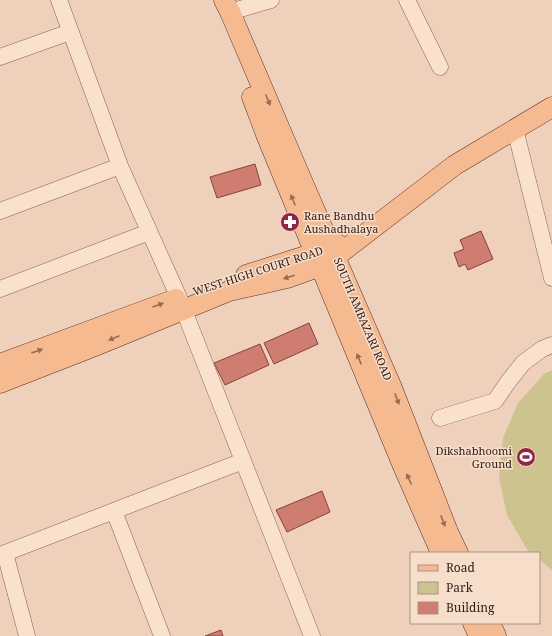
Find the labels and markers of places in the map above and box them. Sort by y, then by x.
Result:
place label: Rane Bandhu Aushadhalaya [304,208,378,236]
pharmacy icon: Rane Bandhu Aushadhalaya [279,211,301,233]
place label: Dikshabhoomi Ground [436,443,512,471]
sports icon: Dikshabhoomi Ground [515,446,537,468]

